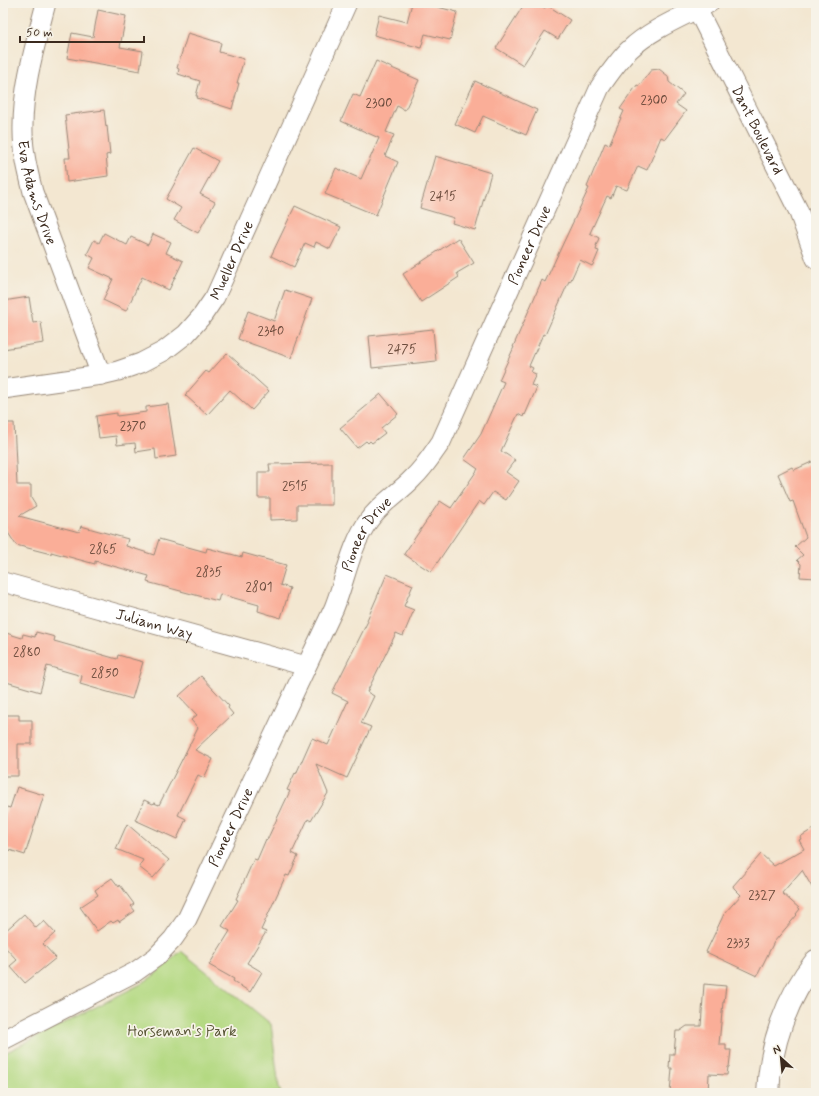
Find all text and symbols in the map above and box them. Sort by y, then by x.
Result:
scale bar [20,18,144,44]
text: 50 m [26,25,53,41]
street label: Dant Boulevard [726,82,788,178]
house number: 2300 [641,92,667,109]
house number: 2300 [366,95,392,112]
street label: Eva Adams Drive [12,140,61,248]
house number: 2415 [429,188,457,205]
street label: Pioneer Drive [504,202,557,288]
street label: Mueller Drive [206,218,259,303]
house number: 2340 [258,323,284,340]
house number: 2475 [387,341,417,358]
house number: 2370 [120,418,146,435]
house number: 2515 [282,478,308,495]
street label: Pioneer Drive [338,492,396,574]
house number: 2865 [89,541,117,558]
house number: 2835 [196,564,222,581]
house number: 2801 [245,579,273,596]
street label: Juliann Way [113,605,195,645]
house number: 2880 [13,644,41,661]
house number: 2850 [91,665,119,682]
street label: Pioneer Drive [204,785,259,870]
house number: 2327 [748,887,776,904]
house number: 2333 [726,935,750,952]
park label: Horseman's Park [127,1022,237,1042]
north arrow [761,1038,801,1078]
text: N [770,1042,783,1058]

